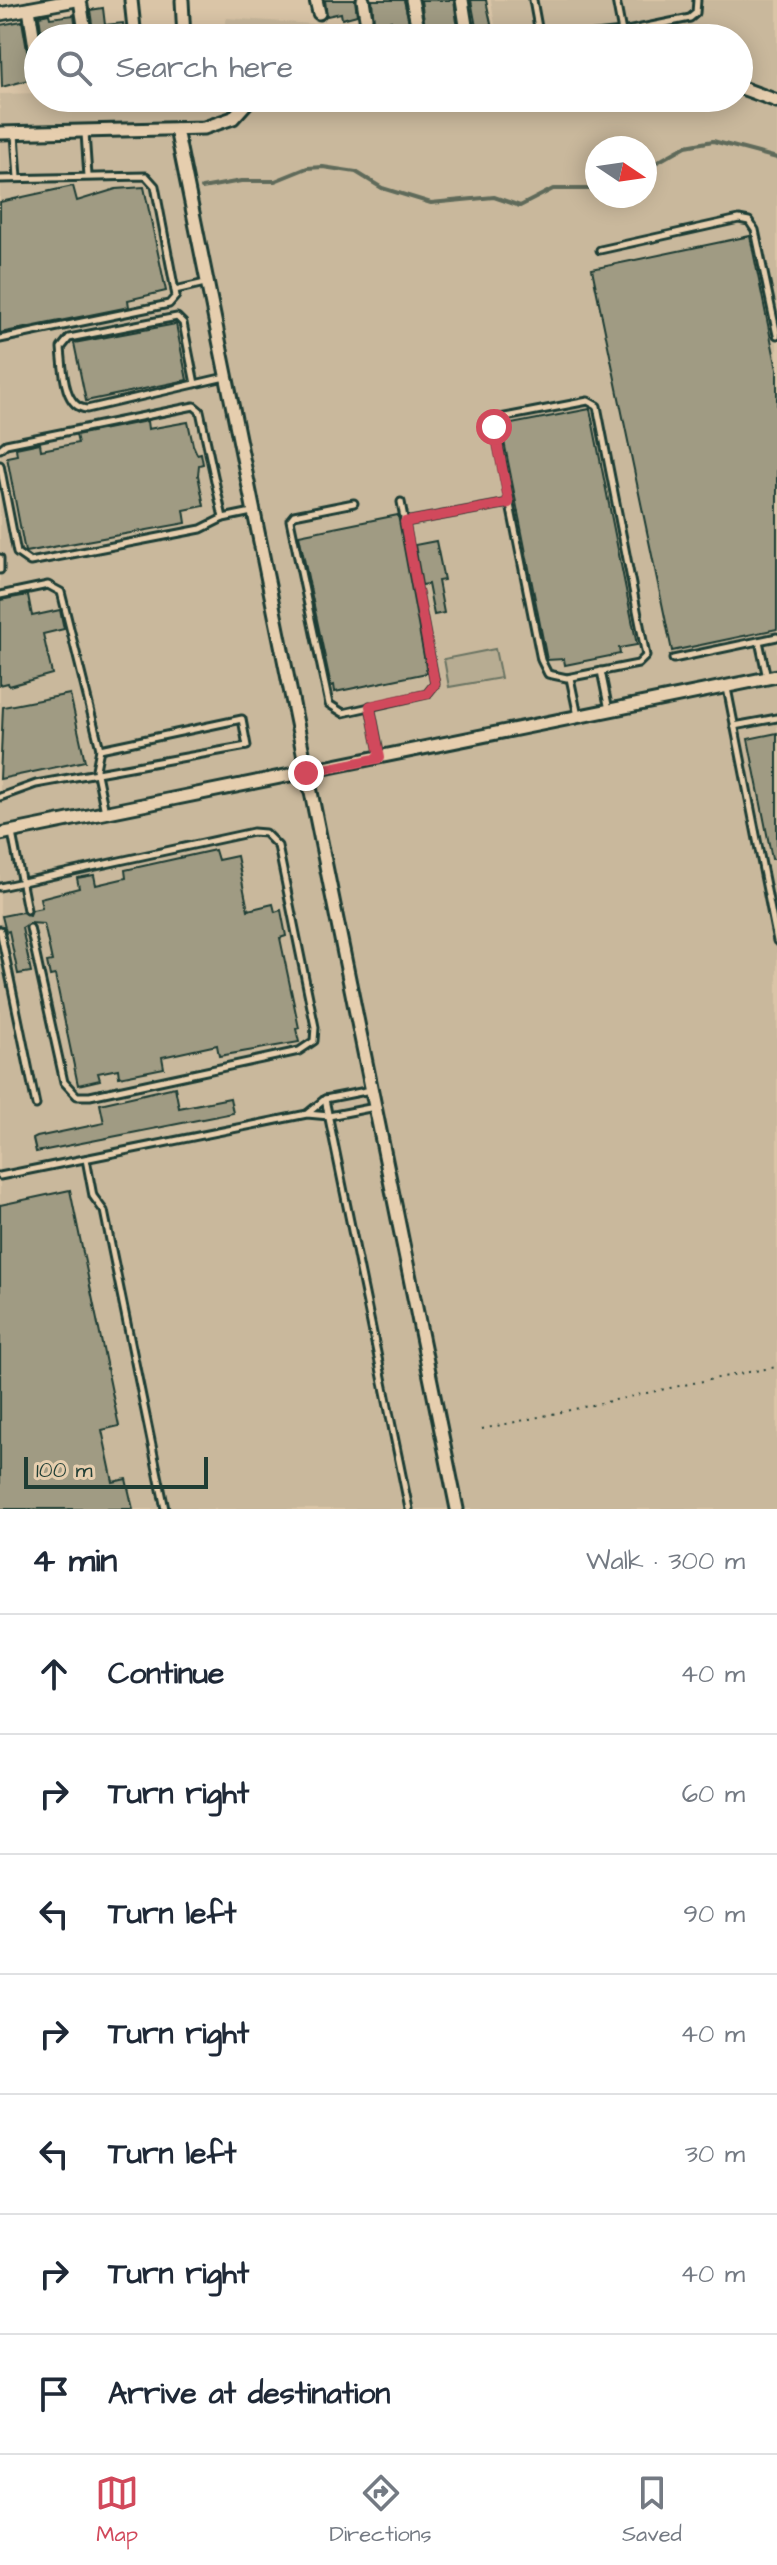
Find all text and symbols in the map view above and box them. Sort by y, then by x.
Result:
search box [24,24,753,112]
icon: search [52,46,96,90]
text: Search here [116,47,293,89]
north arrow [585,136,657,208]
route start [476,409,512,445]
route end [288,755,324,791]
scale bar [24,1453,208,1489]
text: 100 m [36,1455,93,1486]
text: 4 min [32,1537,117,1585]
text: Walk · 300 m [586,1543,745,1579]
icon: ahead [32,1652,76,1696]
text: Continue [108,1653,224,1695]
text: 40 m [680,1656,745,1692]
icon: right [32,1772,76,1816]
text: Turn right [108,1773,249,1815]
text: 60 m [682,1776,745,1812]
icon: left [32,1892,76,1936]
text: Turn left [108,1893,236,1935]
text: 90 m [683,1896,745,1932]
icon: right [32,2012,76,2056]
text: Turn right [108,2013,249,2055]
text: 40 m [680,2016,745,2052]
icon: left [32,2132,76,2176]
text: Turn left [108,2133,236,2175]
text: 30 m [685,2136,745,2172]
icon: right [32,2252,76,2296]
text: Turn right [108,2253,249,2295]
text: 40 m [680,2256,745,2292]
icon: arrive [32,2372,76,2416]
text: Arrive at destination [108,2373,390,2415]
tab: Map [95,2471,139,2550]
tab: Directions [329,2471,432,2550]
tab: Saved [622,2471,682,2550]

